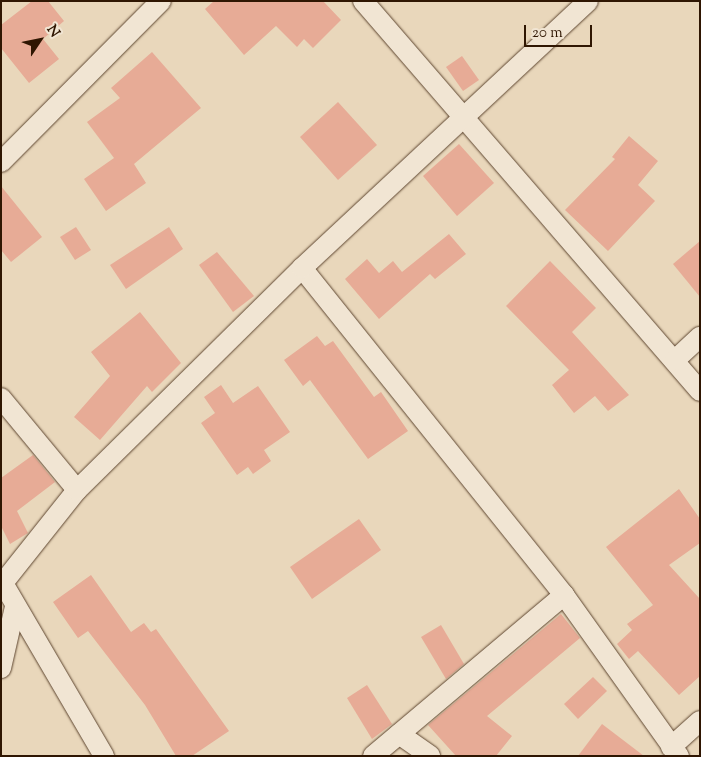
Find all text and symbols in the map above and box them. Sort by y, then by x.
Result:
north arrow [15,15,65,65]
scale bar [526,15,594,47]
text: N [41,21,64,42]
text: 20 m [532,23,563,44]

